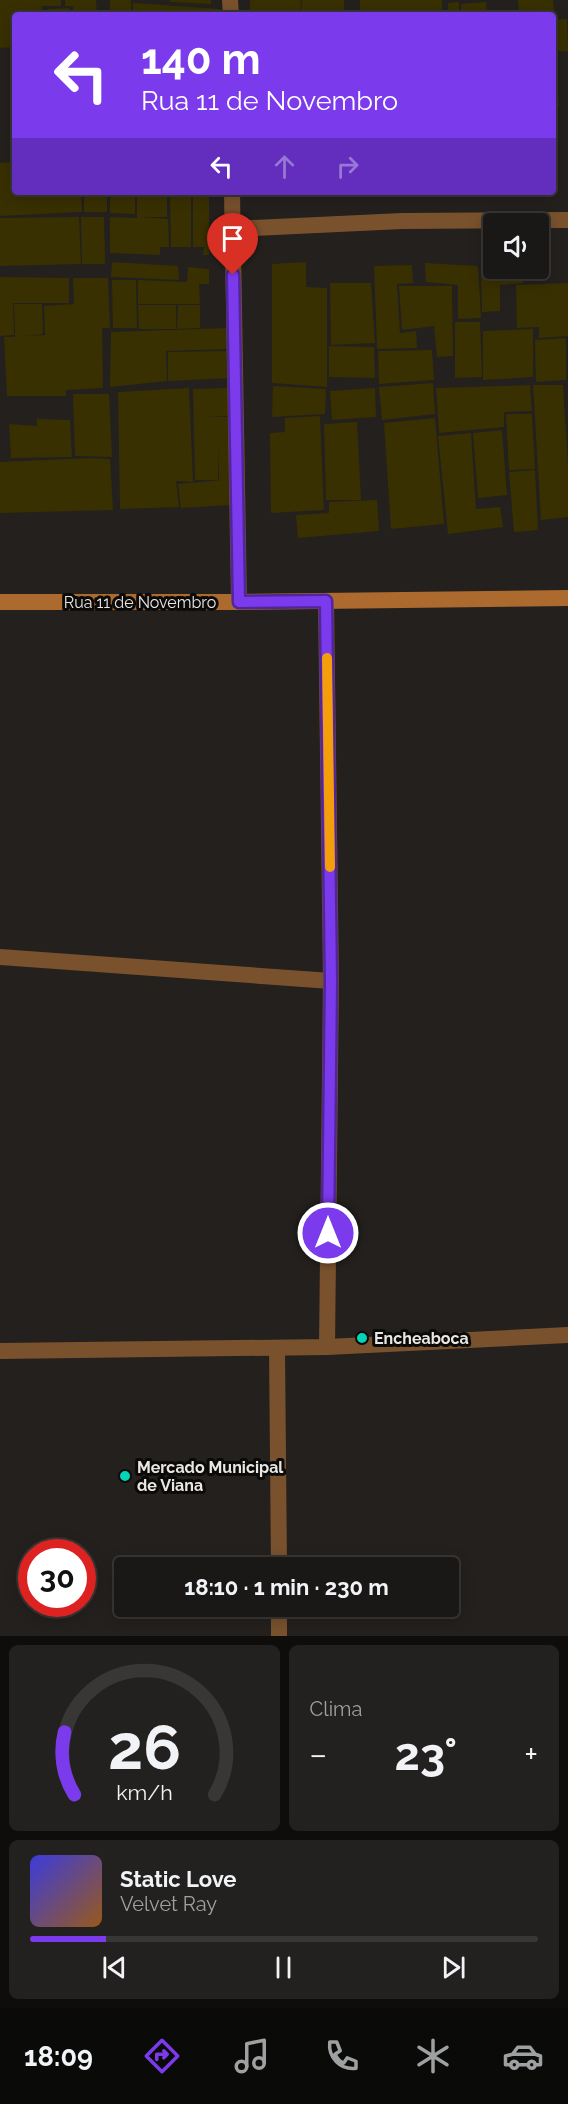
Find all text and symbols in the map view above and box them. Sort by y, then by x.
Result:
text: 140 m [141,35,261,84]
icon: left [42,36,120,114]
text: Rua 11 de Novembro [141,85,398,116]
icon: left [205,150,238,183]
icon: ahead [268,150,301,183]
icon: right [331,150,364,183]
pin [207,213,258,275]
map controls [483,213,549,279]
button: sound [483,213,549,279]
icon: arrive [216,222,249,255]
street label: Rua 11 de Novembro [64,593,216,612]
position arrow [296,1201,360,1265]
place label: Encheaboca [374,1329,469,1348]
marker: Encheaboca [355,1331,369,1345]
place label: Mercado Municipal de Viana [137,1458,284,1495]
marker: Mercado Municipal de Viana [118,1469,132,1483]
speed limit sign: 30 [18,1539,96,1617]
text: 18:10 · 1 min · 230 m [184,1574,389,1600]
text: Clima [310,1697,362,1721]
text: 26 [108,1710,181,1784]
text: 23° [395,1728,457,1781]
text: − [310,1735,327,1774]
text: + [524,1735,538,1774]
text: km/h [116,1780,173,1805]
text: Static Love [120,1866,237,1892]
text: Velvet Ray [120,1892,217,1916]
icon: previous [98,1951,131,1984]
icon: pause [267,1951,300,1984]
icon: next [437,1951,470,1984]
icon: directions [141,2035,183,2077]
icon: music [231,2035,273,2077]
icon: phone [321,2035,363,2077]
icon: climate [412,2035,454,2077]
icon: car [502,2035,544,2077]
text: 18:09 [24,2041,93,2072]

